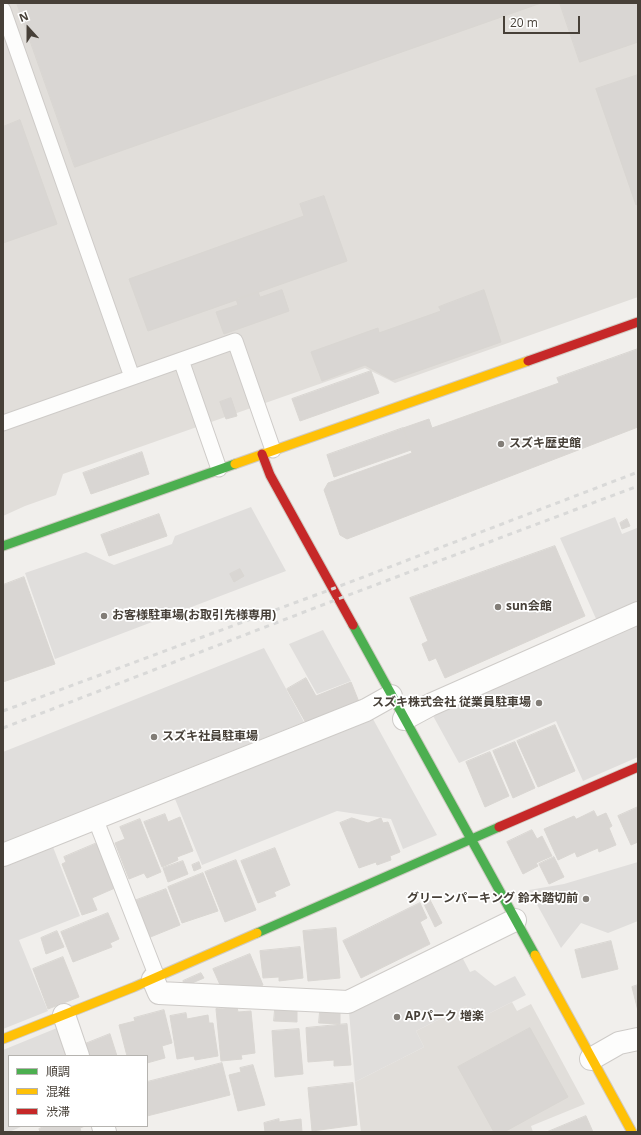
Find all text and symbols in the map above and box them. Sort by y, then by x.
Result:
north arrow [8,8,48,48]
text: N [17,8,30,25]
scale bar [505,8,582,34]
text: 20 m [510,14,538,31]
place label: スズキ歴史館 [509,437,581,451]
marker: スズキ歴史館 [496,439,506,449]
place label: sun会館 [506,600,552,614]
marker: sun会館 [493,602,503,612]
place label: お客様駐車場(お取引先様専用) [112,609,276,623]
marker: お客様駐車場(お取引先様専用) [99,611,109,621]
place label: スズキ株式会社 従業員駐車場 [372,696,531,710]
marker: スズキ株式会社 従業員駐車場 [534,698,544,708]
place label: スズキ社員駐車場 [162,730,258,744]
marker: スズキ社員駐車場 [149,732,159,742]
place label: グリーンパーキング 鈴木踏切前 [407,892,578,906]
marker: グリーンパーキング 鈴木踏切前 [581,894,591,904]
place label: APパーク 増楽 [405,1010,484,1024]
marker: APパーク 増楽 [392,1012,402,1022]
legend [8,1055,148,1127]
text: 順調 [46,1063,70,1080]
text: 混雑 [46,1083,70,1100]
text: 渋滞 [46,1103,70,1120]

